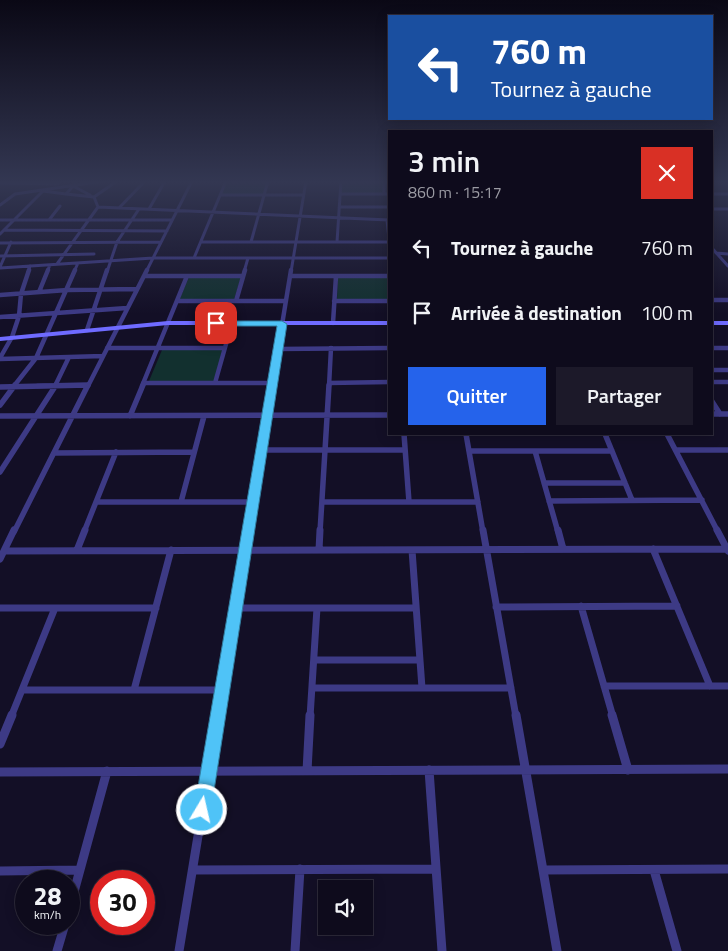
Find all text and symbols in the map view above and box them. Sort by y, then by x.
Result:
text: 760 m [491,24,587,78]
icon: left [408,35,473,100]
text: Tournez à gauche [491,72,652,106]
text: 3 min [408,138,480,184]
button: close [641,147,693,199]
text: 860 m · 15:17 [408,180,502,204]
text: Tournez à gauche [451,233,593,262]
text: 760 m [641,233,693,262]
icon: left [408,234,436,262]
text: Arrivée à destination [451,298,622,327]
text: 100 m [641,298,693,327]
icon: arrive [408,299,436,327]
pin [195,302,237,344]
icon: arrive [202,309,230,337]
button: Quitter [408,367,546,425]
button: Partager [556,367,693,425]
position arrow [175,783,227,835]
speed limit sign: 30 [90,870,155,935]
text: 28 [33,877,62,915]
map controls [318,880,373,935]
button: sound [318,880,373,935]
text: km/h [34,905,61,924]

